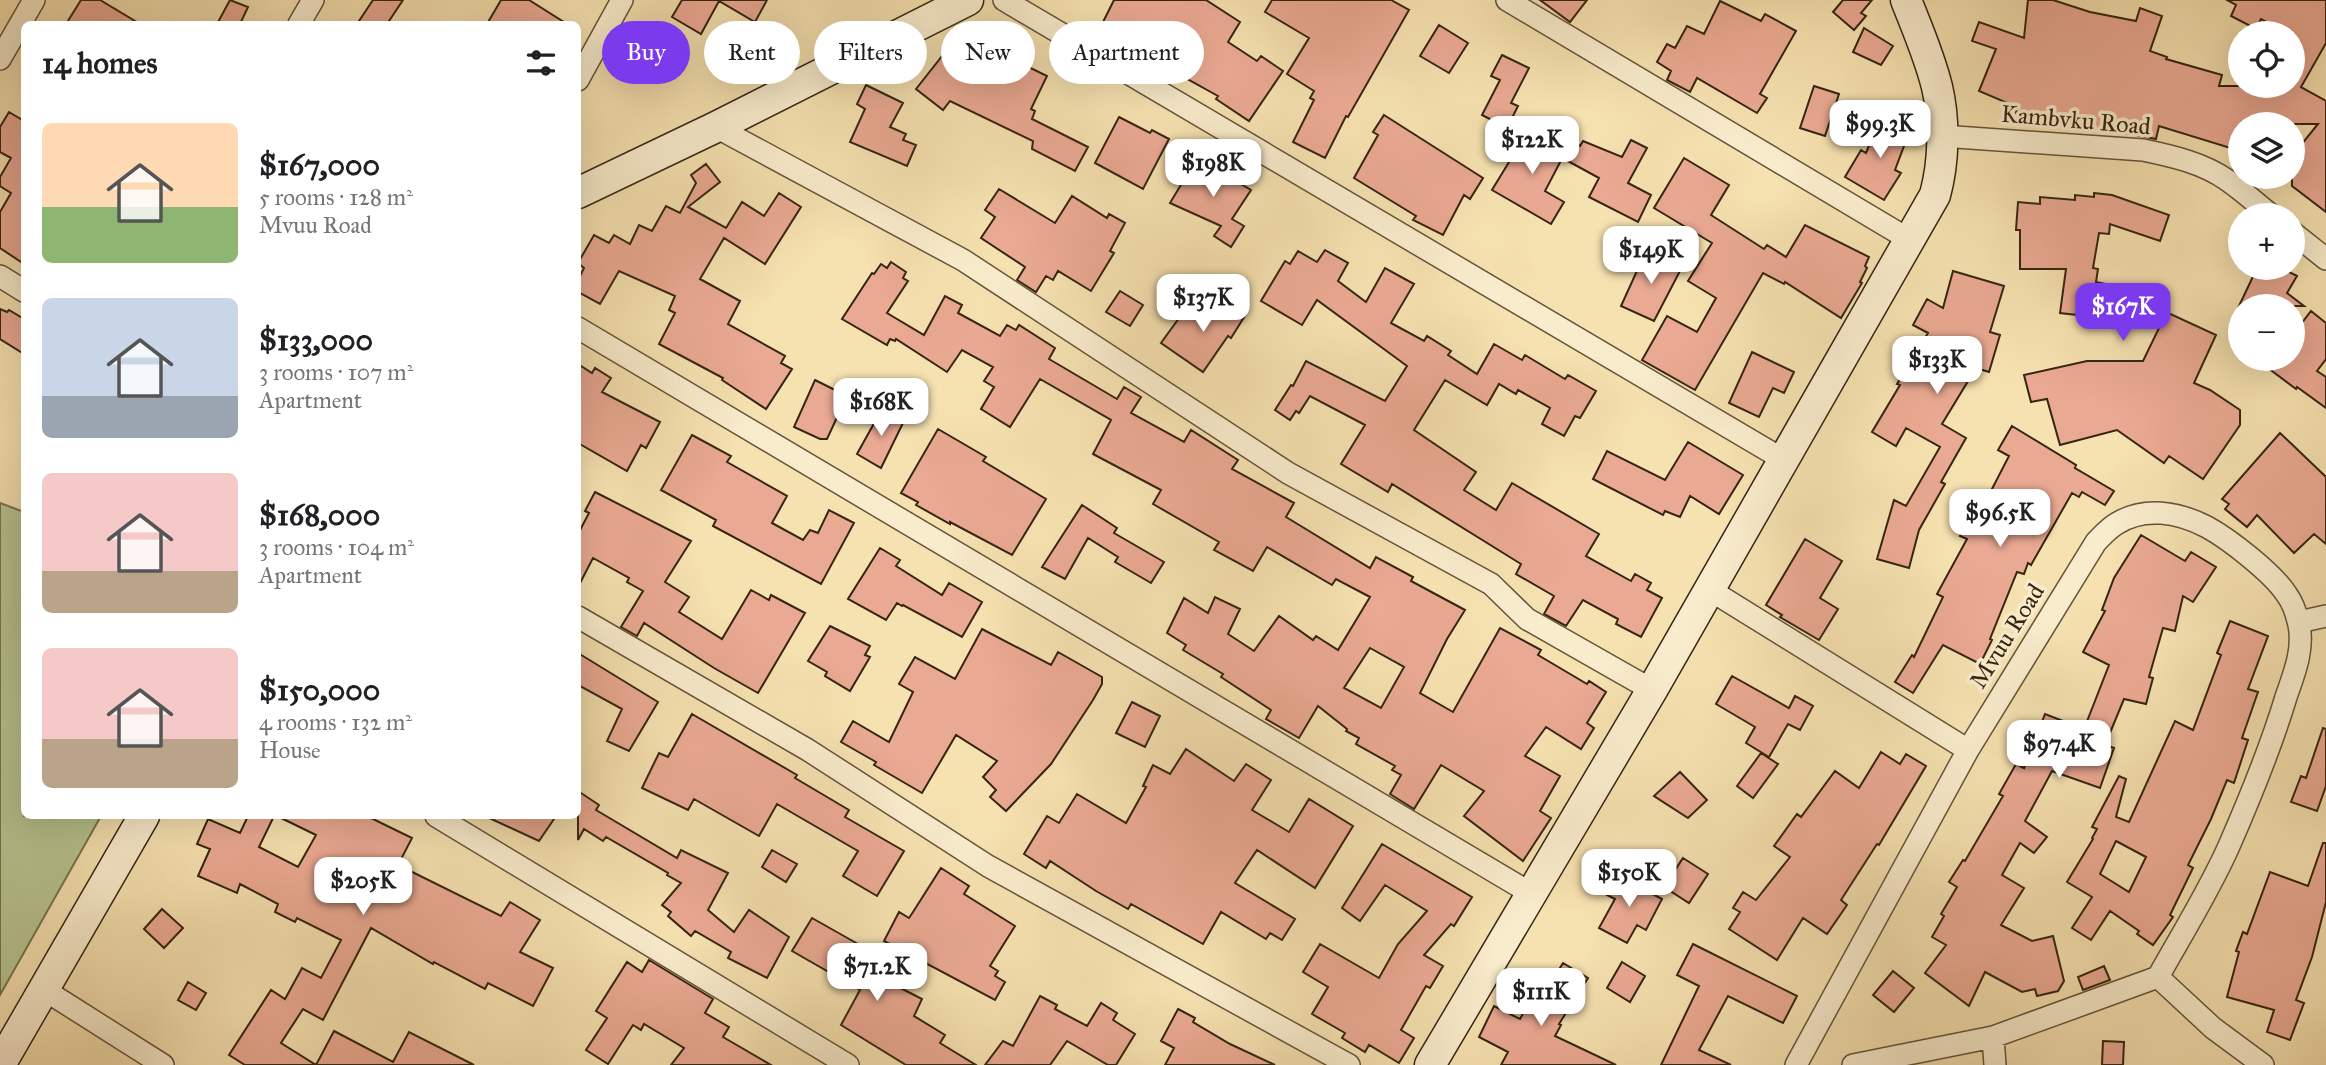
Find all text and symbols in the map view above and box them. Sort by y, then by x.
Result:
chip: Buy [602,21,690,84]
chip: Rent [704,21,800,84]
chip: Filters [814,21,927,84]
chip: New [941,21,1035,84]
chip: Apartment [1049,21,1204,84]
map controls [2228,21,2305,371]
button: locate [2228,21,2305,98]
icon: filters [522,44,560,82]
text: 14 homes [42,45,157,81]
street label: Kambvku Road [2000,99,2152,141]
pin: $99.3K [1823,100,1937,160]
text: $99.3K [1846,109,1914,137]
button: layers [2228,112,2305,189]
pin: $122K [1483,116,1581,176]
text: $122K [1501,125,1563,153]
pin: $198K [1164,140,1262,199]
text: $167,000 [259,147,380,183]
text: $198K [1181,148,1245,176]
icon: home [98,151,182,235]
text: 5 rooms · 128 m² [259,183,413,211]
button: + [2228,203,2305,280]
text: Mvuu Road [259,211,372,239]
pin: $149K [1602,226,1700,286]
text: $149K [1619,235,1683,263]
pin: $137K [1154,274,1252,334]
text: $137K [1173,283,1233,311]
pin: $167K [2074,284,2172,343]
text: $167K [2091,292,2155,320]
button: − [2228,294,2305,371]
text: $133,000 [259,322,373,358]
icon: home [98,326,182,410]
pin: $133K [1888,336,1986,396]
text: $133K [1908,345,1966,373]
text: 3 rooms · 107 m² [259,358,413,386]
pin: $168K [832,378,930,438]
text: Apartment [259,386,362,414]
text: $168K [849,387,913,415]
pin: $96.5K [1943,490,2057,549]
text: $168,000 [259,497,380,533]
text: $96.5K [1965,498,2035,526]
icon: home [98,501,182,585]
text: 3 rooms · 104 m² [259,533,414,561]
text: Apartment [259,561,362,589]
street label: Mvuu Road [1963,578,2051,694]
text: $150,000 [259,672,380,708]
icon: home [98,676,182,760]
text: 4 rooms · 132 m² [259,708,412,736]
pin: $97.4K [2002,720,2116,780]
text: $97.4K [2023,729,2095,757]
text: House [259,736,321,764]
pin: $150K [1580,850,1678,909]
pin: $205K [314,858,412,917]
text: $150K [1597,858,1661,886]
text: $205K [330,866,396,894]
pin: $71.2K [820,944,934,1003]
text: $71.2K [843,952,911,980]
pin: $111K [1492,968,1590,1028]
text: $111K [1512,977,1570,1005]

